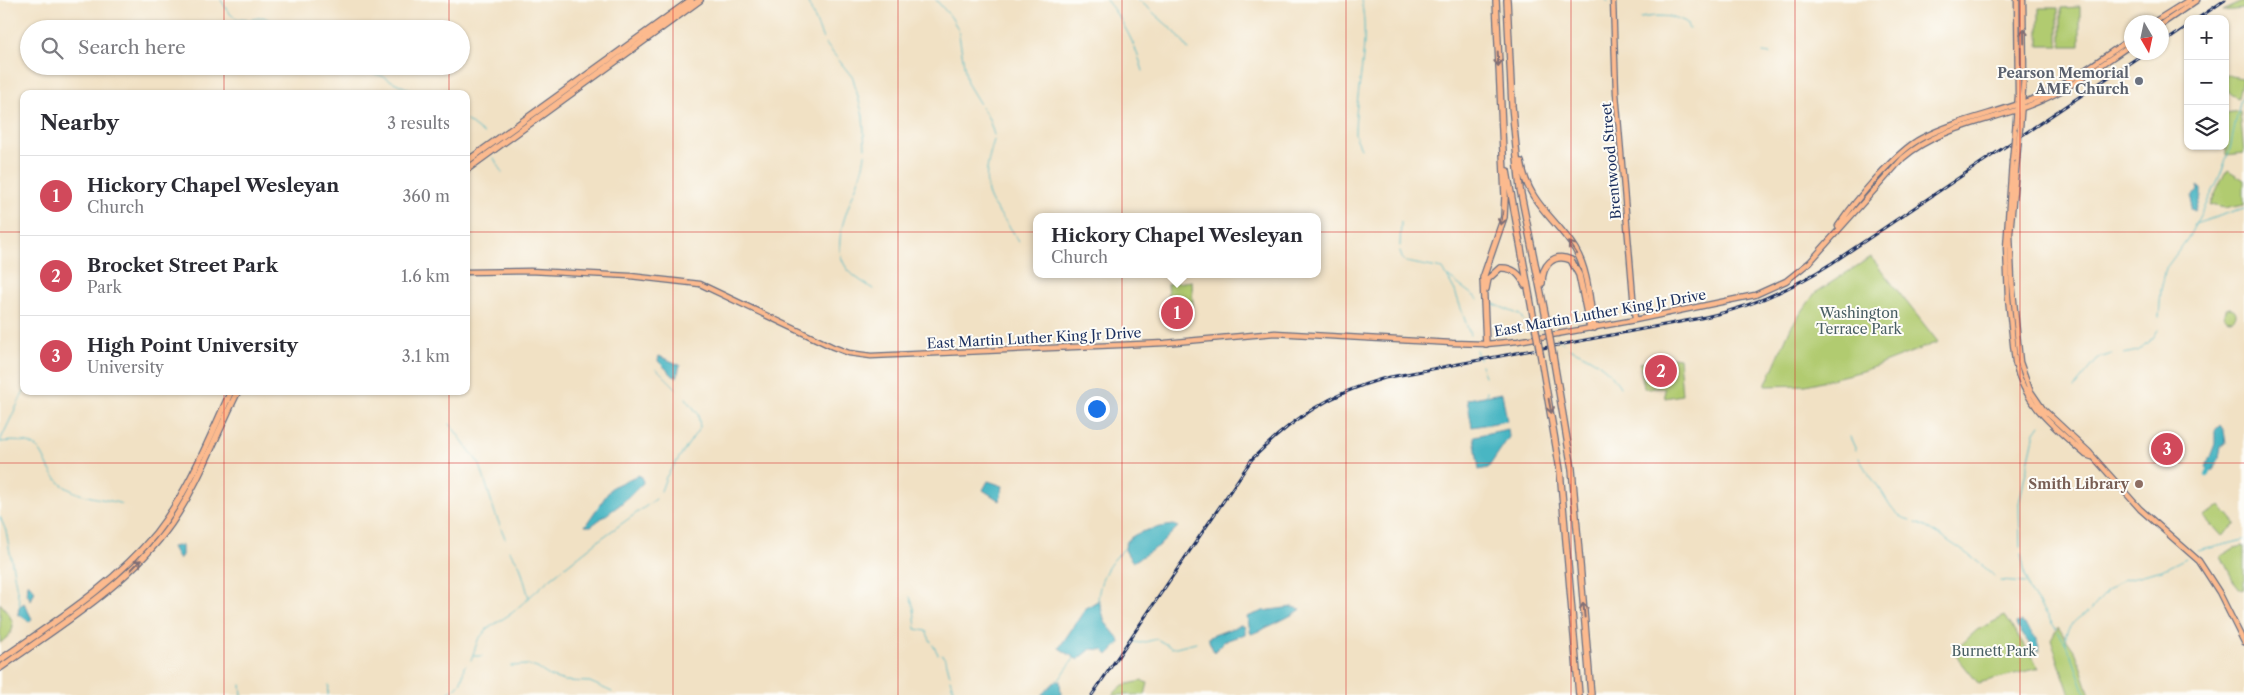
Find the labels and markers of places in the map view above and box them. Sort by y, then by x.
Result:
place label: Pearson Memorial AME Church [1997,64,2129,98]
marker: Pearson Memorial AME Church [2133,75,2145,87]
pin: 1 [1161,294,1193,332]
pin: 2 [1645,352,1677,390]
pin: 3 [2151,430,2183,468]
place label: Smith Library [2028,475,2129,493]
marker: Smith Library [2133,478,2145,490]

